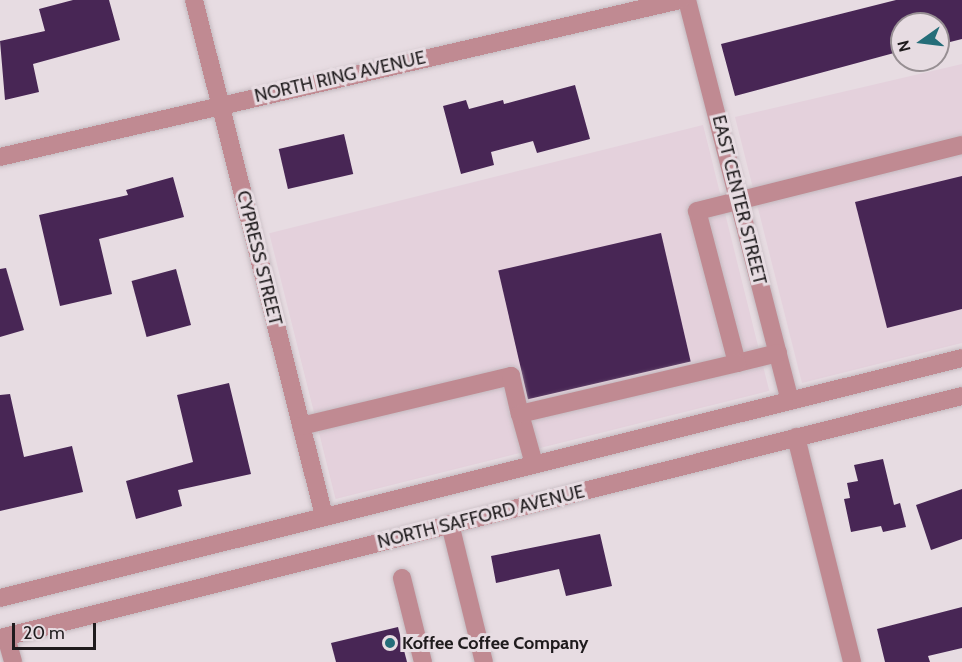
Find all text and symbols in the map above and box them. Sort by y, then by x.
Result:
north arrow [890,12,950,72]
text: N [893,38,915,54]
street label: NORTH RING AVENUE [253,47,427,107]
street label: EAST CENTER STREET [707,113,771,287]
street label: CYPRESS STREET [232,188,286,328]
street label: NORTH SAFFORD AVENUE [375,481,587,553]
scale bar [15,611,99,649]
text: 20 m [23,622,65,644]
place label: Koffee Coffee Company [402,632,588,654]
marker: Koffee Coffee Company [383,636,397,650]

